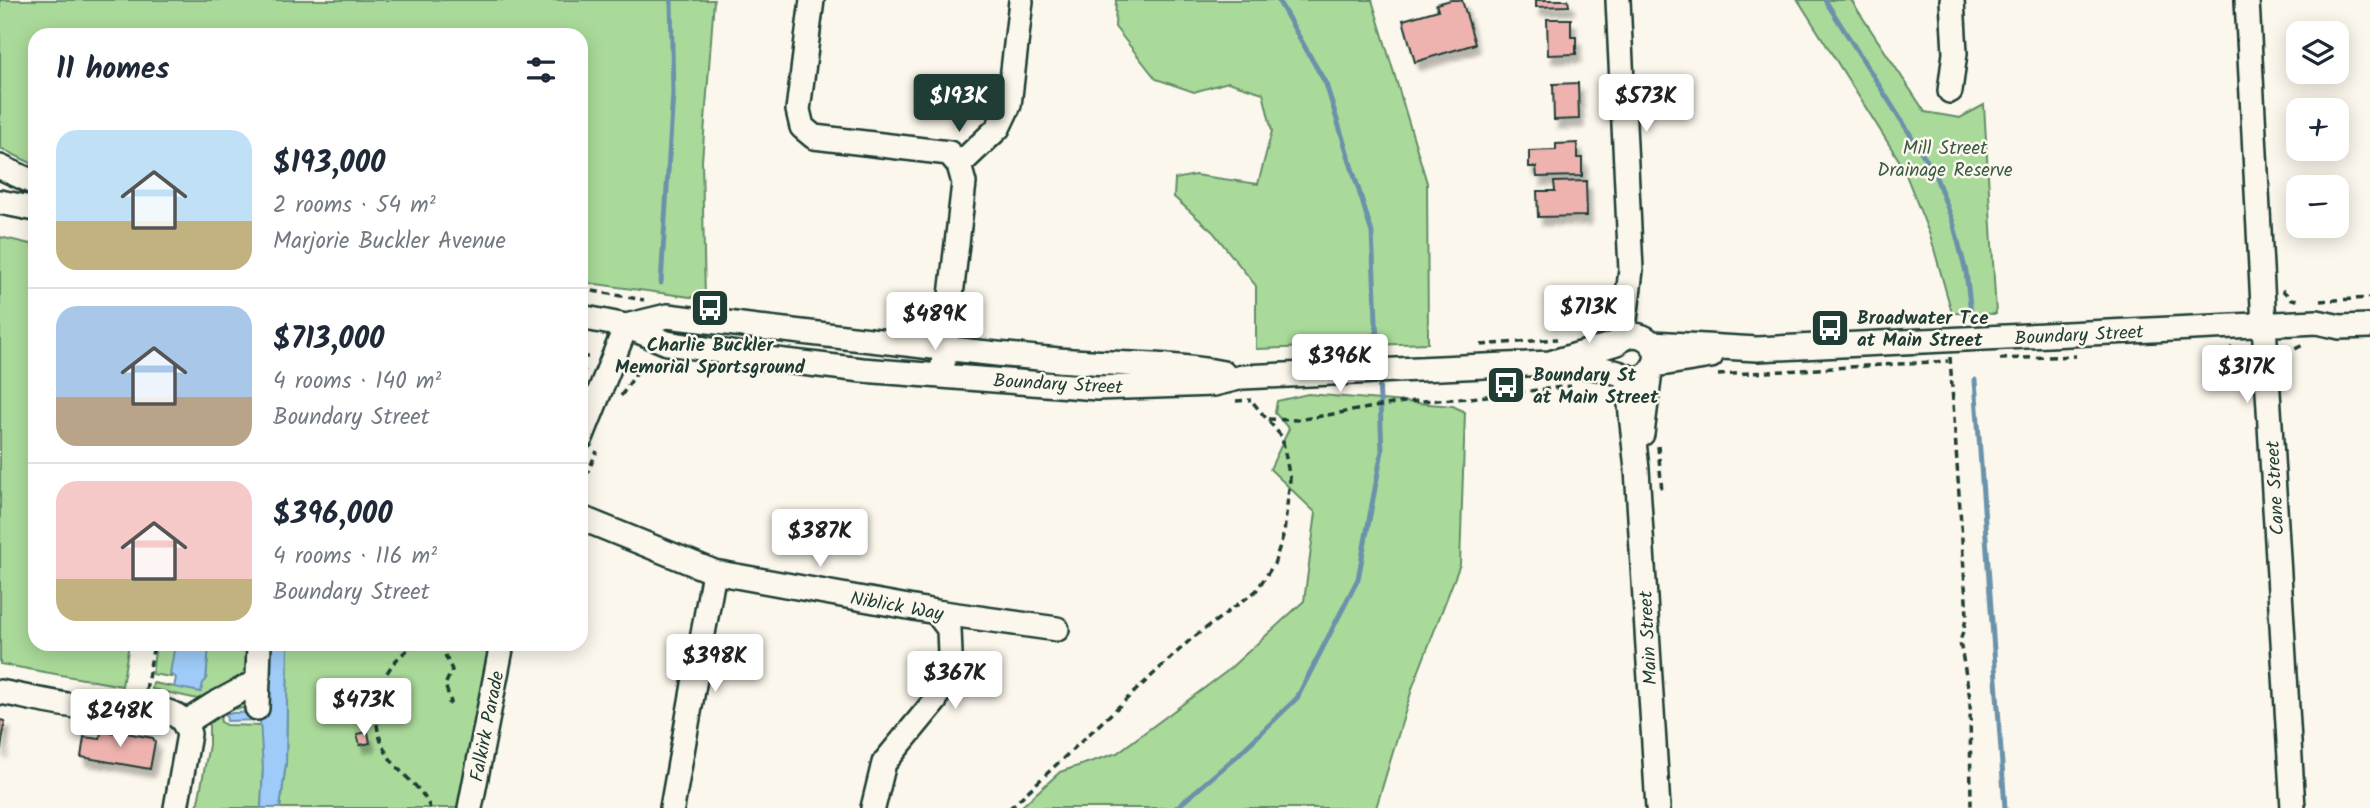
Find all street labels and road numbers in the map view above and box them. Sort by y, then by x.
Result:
street label: Boundary Street [2014,318,2145,354]
street label: Boundary Street [993,367,1124,403]
street label: Cane Street [2259,439,2293,536]
street label: Niblick Way [848,584,947,630]
street label: Main Street [1632,589,1666,686]
street label: Falkirk Parade [463,668,513,784]

